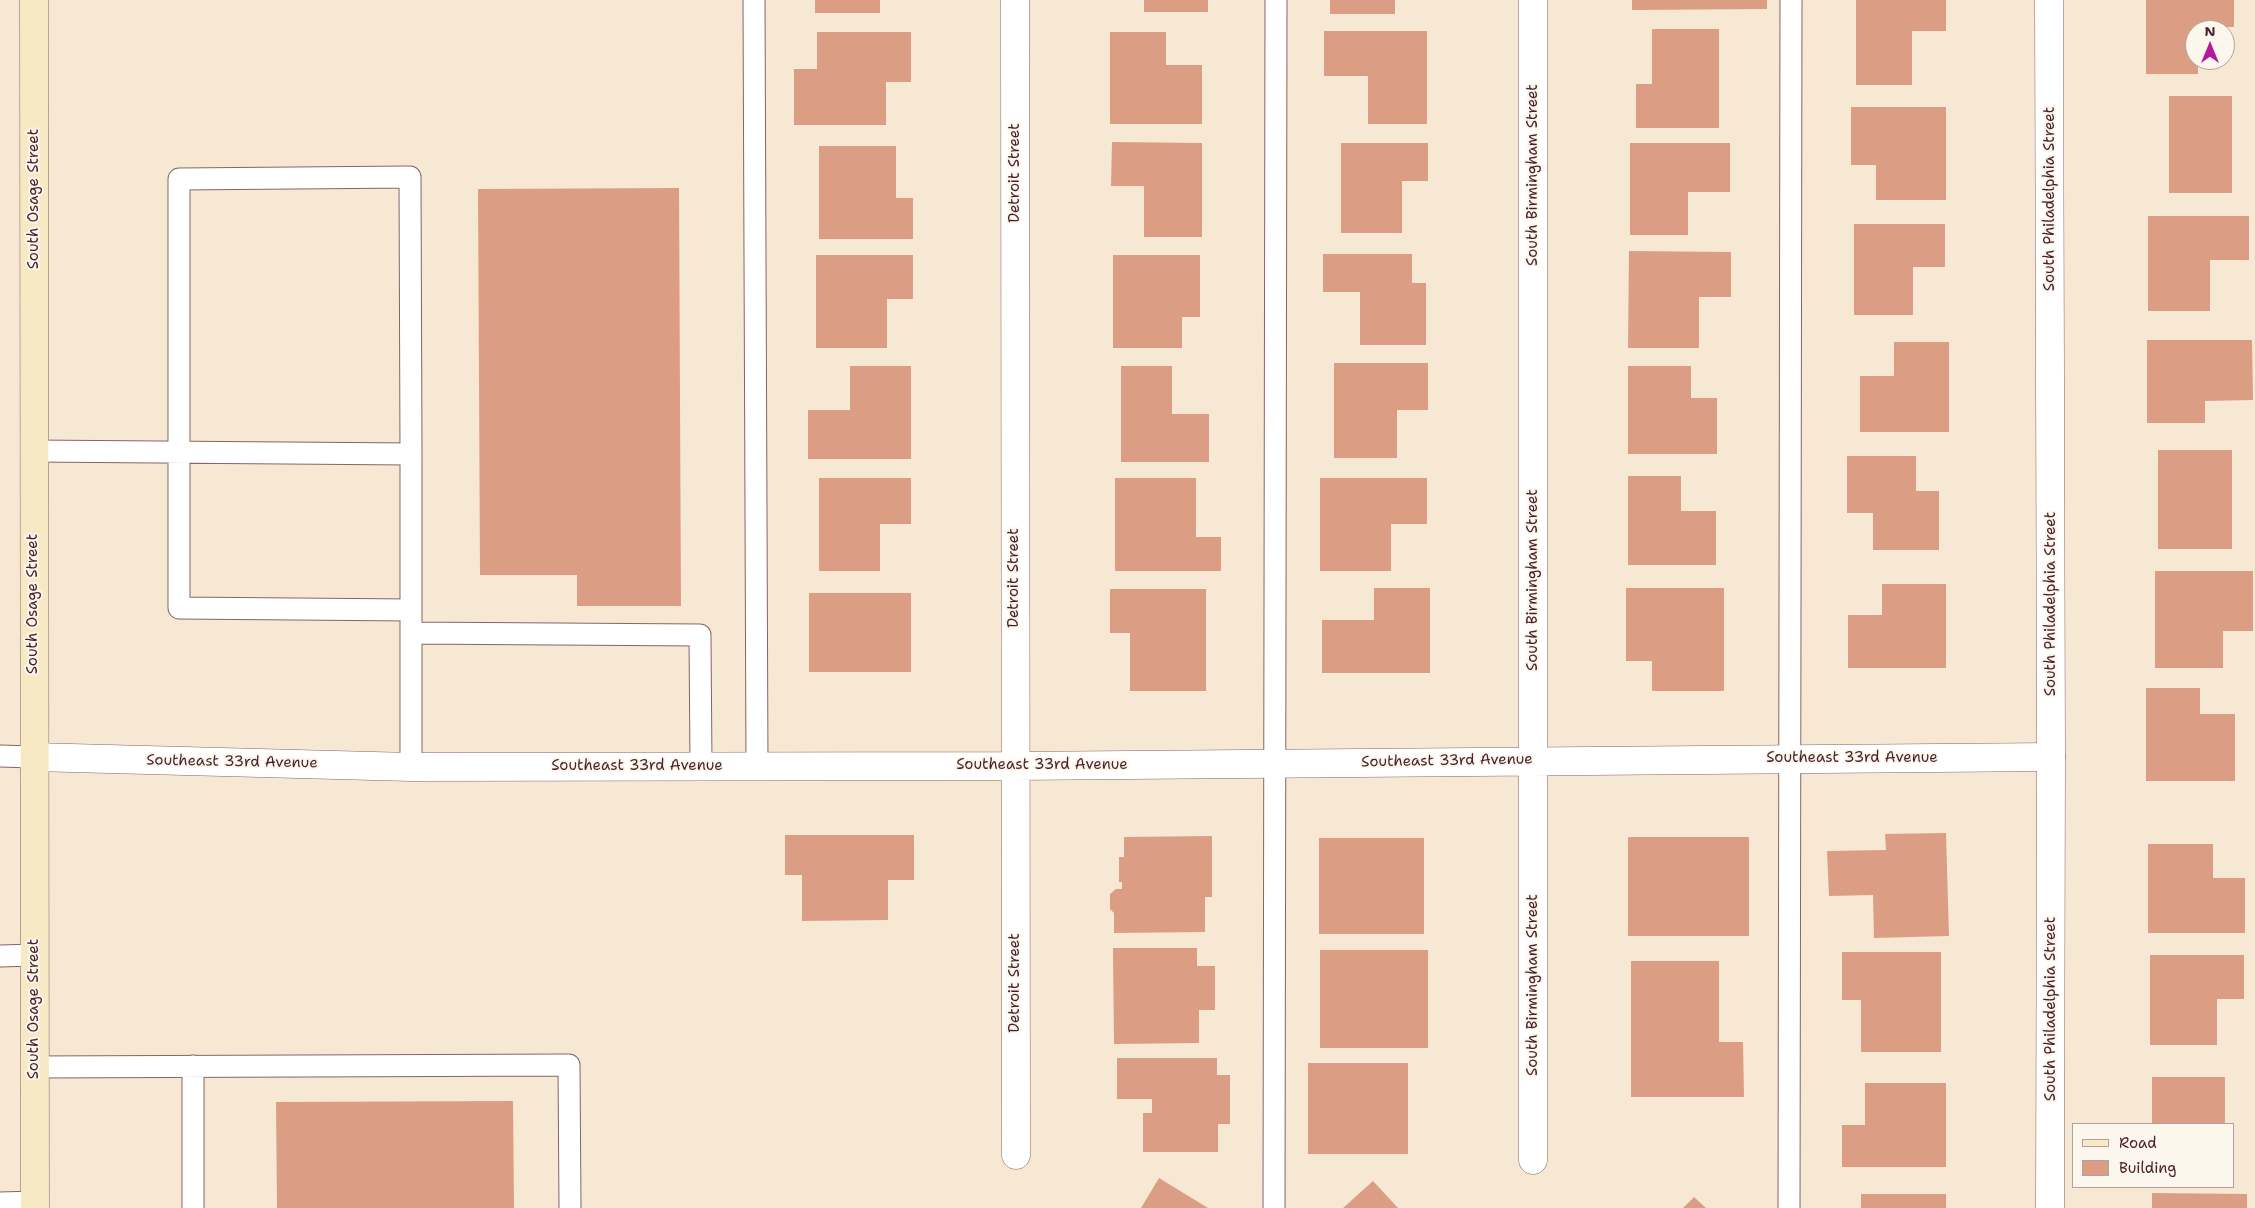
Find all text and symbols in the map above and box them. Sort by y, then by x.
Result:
north arrow [2185,20,2235,70]
text: N [2204,22,2216,40]
street label: South Birmingham Street [1524,84,1542,266]
street label: South Philadelphia Street [2041,107,2059,291]
street label: Detroit Street [1006,123,1024,223]
street label: South Osage Street [25,129,43,269]
street label: South Birmingham Street [1524,489,1542,671]
street label: South Philadelphia Street [2042,512,2060,696]
street label: Detroit Street [1005,528,1023,628]
street label: South Osage Street [24,534,42,674]
street label: Southeast 33rd Avenue [1766,749,1938,767]
street label: Southeast 33rd Avenue [1361,751,1533,771]
street label: Southeast 33rd Avenue [146,752,318,772]
street label: Southeast 33rd Avenue [956,756,1128,774]
street label: Southeast 33rd Avenue [551,757,723,775]
street label: South Birmingham Street [1524,894,1542,1076]
street label: South Philadelphia Street [2042,917,2060,1101]
street label: Detroit Street [1006,933,1024,1033]
street label: South Osage Street [25,939,43,1079]
legend [2072,1123,2235,1188]
text: Road [2119,1133,2157,1153]
text: Building [2119,1158,2176,1178]

